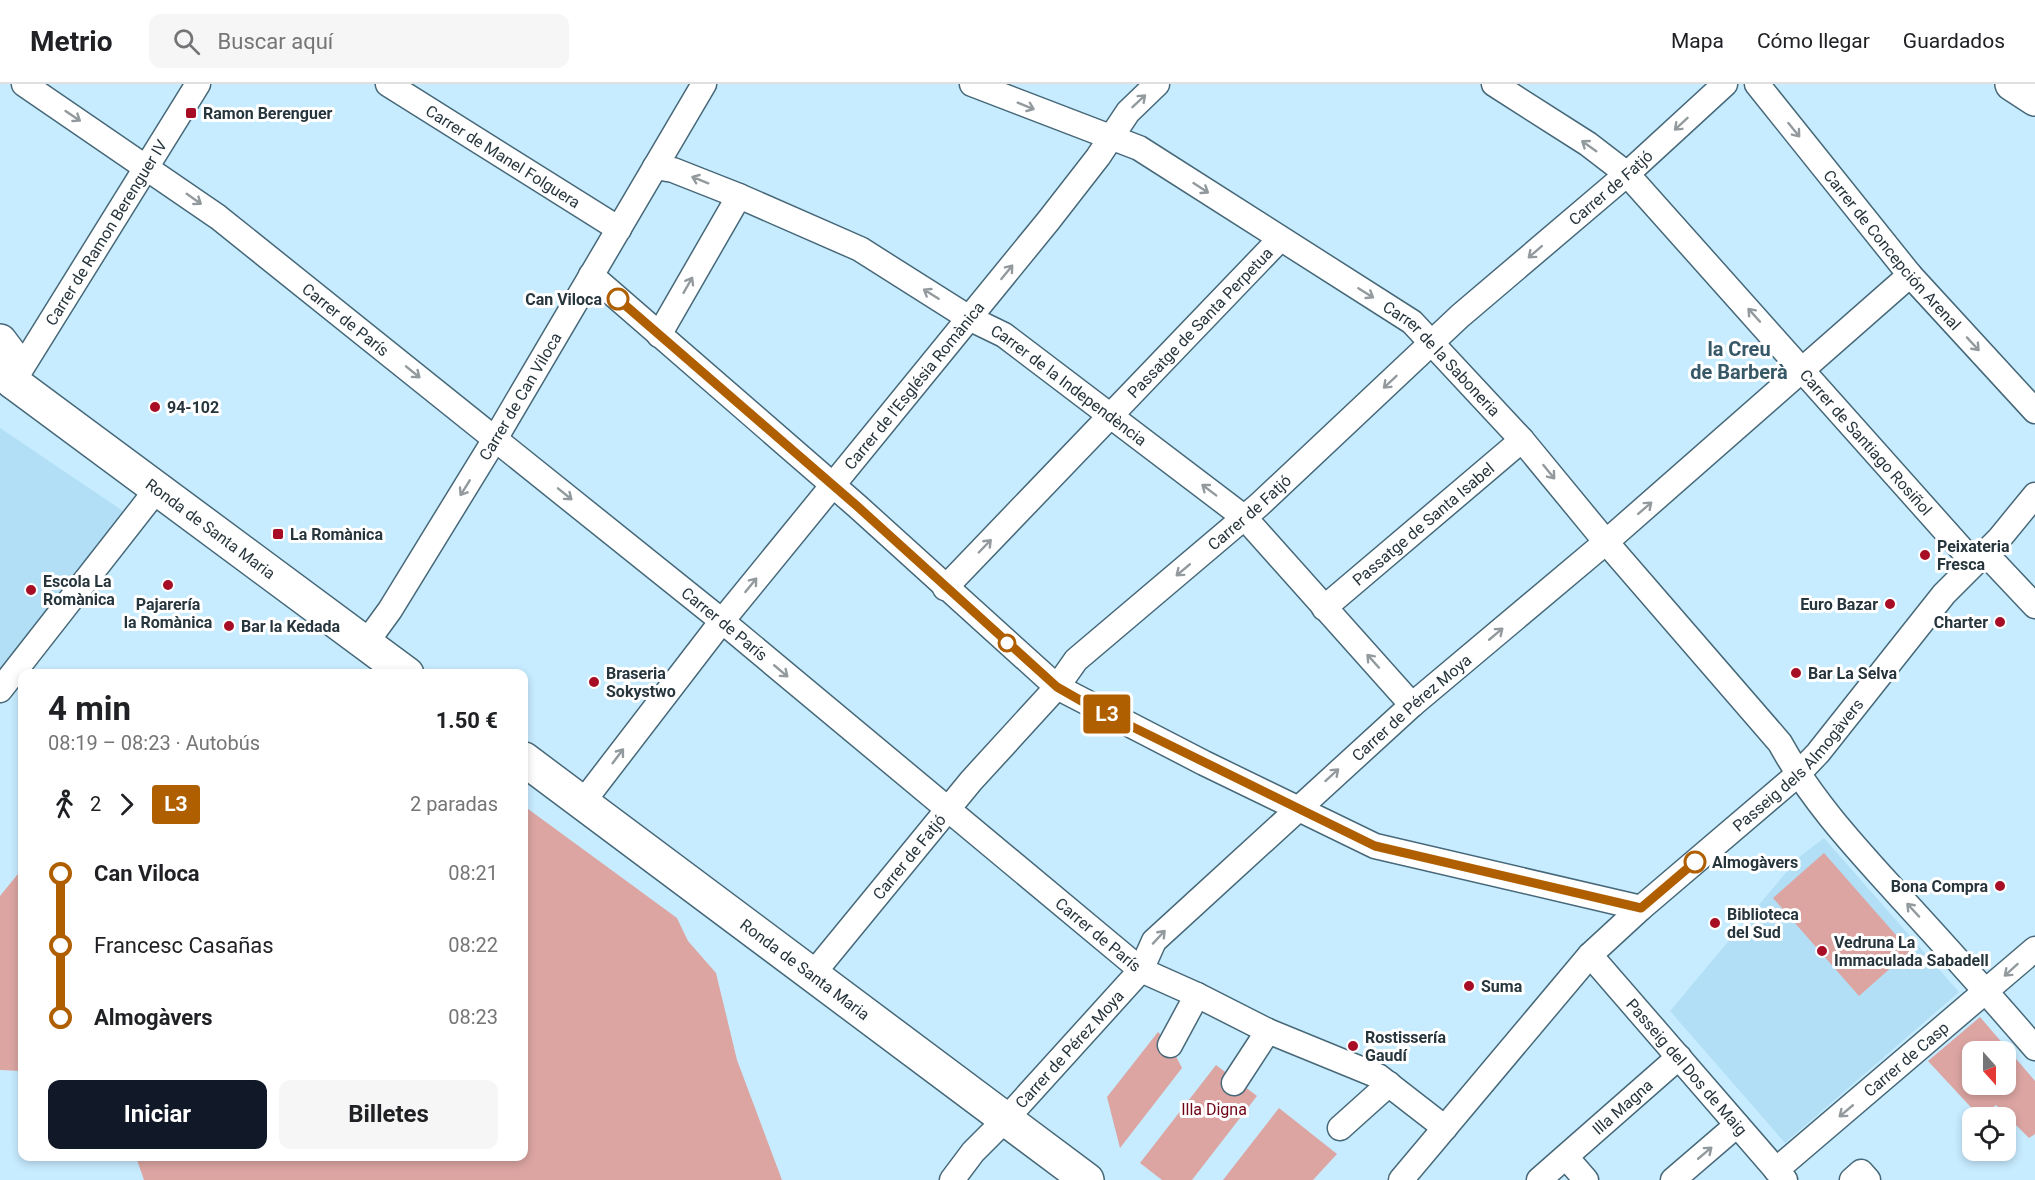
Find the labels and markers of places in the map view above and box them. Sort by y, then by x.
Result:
place label: Ramon Berenguer [203,104,333,123]
marker: Ramon Berenguer [184,106,198,120]
marker: Can Viloca [607,288,629,310]
place label: Can Viloca [525,290,602,309]
place label: 94-102 [167,398,219,417]
marker: 94-102 [148,400,162,414]
place label: La Romànica [290,525,383,544]
marker: La Romànica [271,527,285,541]
place label: Peixateria Fresca [1937,537,2010,574]
marker: Peixateria Fresca [1918,548,1932,562]
place label: Escola La Romànica [43,572,115,609]
marker: Pajarería la Romànica [161,578,175,592]
marker: Escola La Romànica [24,583,38,597]
place label: Pajarería la Romànica [124,595,213,632]
place label: Euro Bazar [1800,595,1878,614]
marker: Euro Bazar [1883,597,1897,611]
place label: Charter [1934,613,1988,632]
marker: Charter [1993,615,2007,629]
place label: Bar la Kedada [241,617,341,636]
marker: Bar la Kedada [222,619,236,633]
unlabelled marker [998,634,1016,652]
place label: Braseria Sokystwo [606,664,676,701]
place label: Bar La Selva [1808,664,1898,683]
marker: Bar La Selva [1789,666,1803,680]
marker: Braseria Sokystwo [587,675,601,689]
marker: Almogàvers [1684,851,1706,873]
place label: Almogàvers [1712,853,1798,872]
place label: Bona Compra [1891,877,1988,896]
marker: Bona Compra [1993,879,2007,893]
place label: Biblioteca del Sud [1727,905,1799,942]
marker: Biblioteca del Sud [1708,916,1722,930]
place label: Vedruna La Immaculada Sabadell [1834,933,1989,970]
marker: Vedruna La Immaculada Sabadell [1815,944,1829,958]
place label: Suma [1481,977,1523,996]
marker: Suma [1462,979,1476,993]
place label: Rostissería Gaudí [1365,1028,1446,1065]
marker: Rostissería Gaudí [1346,1039,1360,1053]

